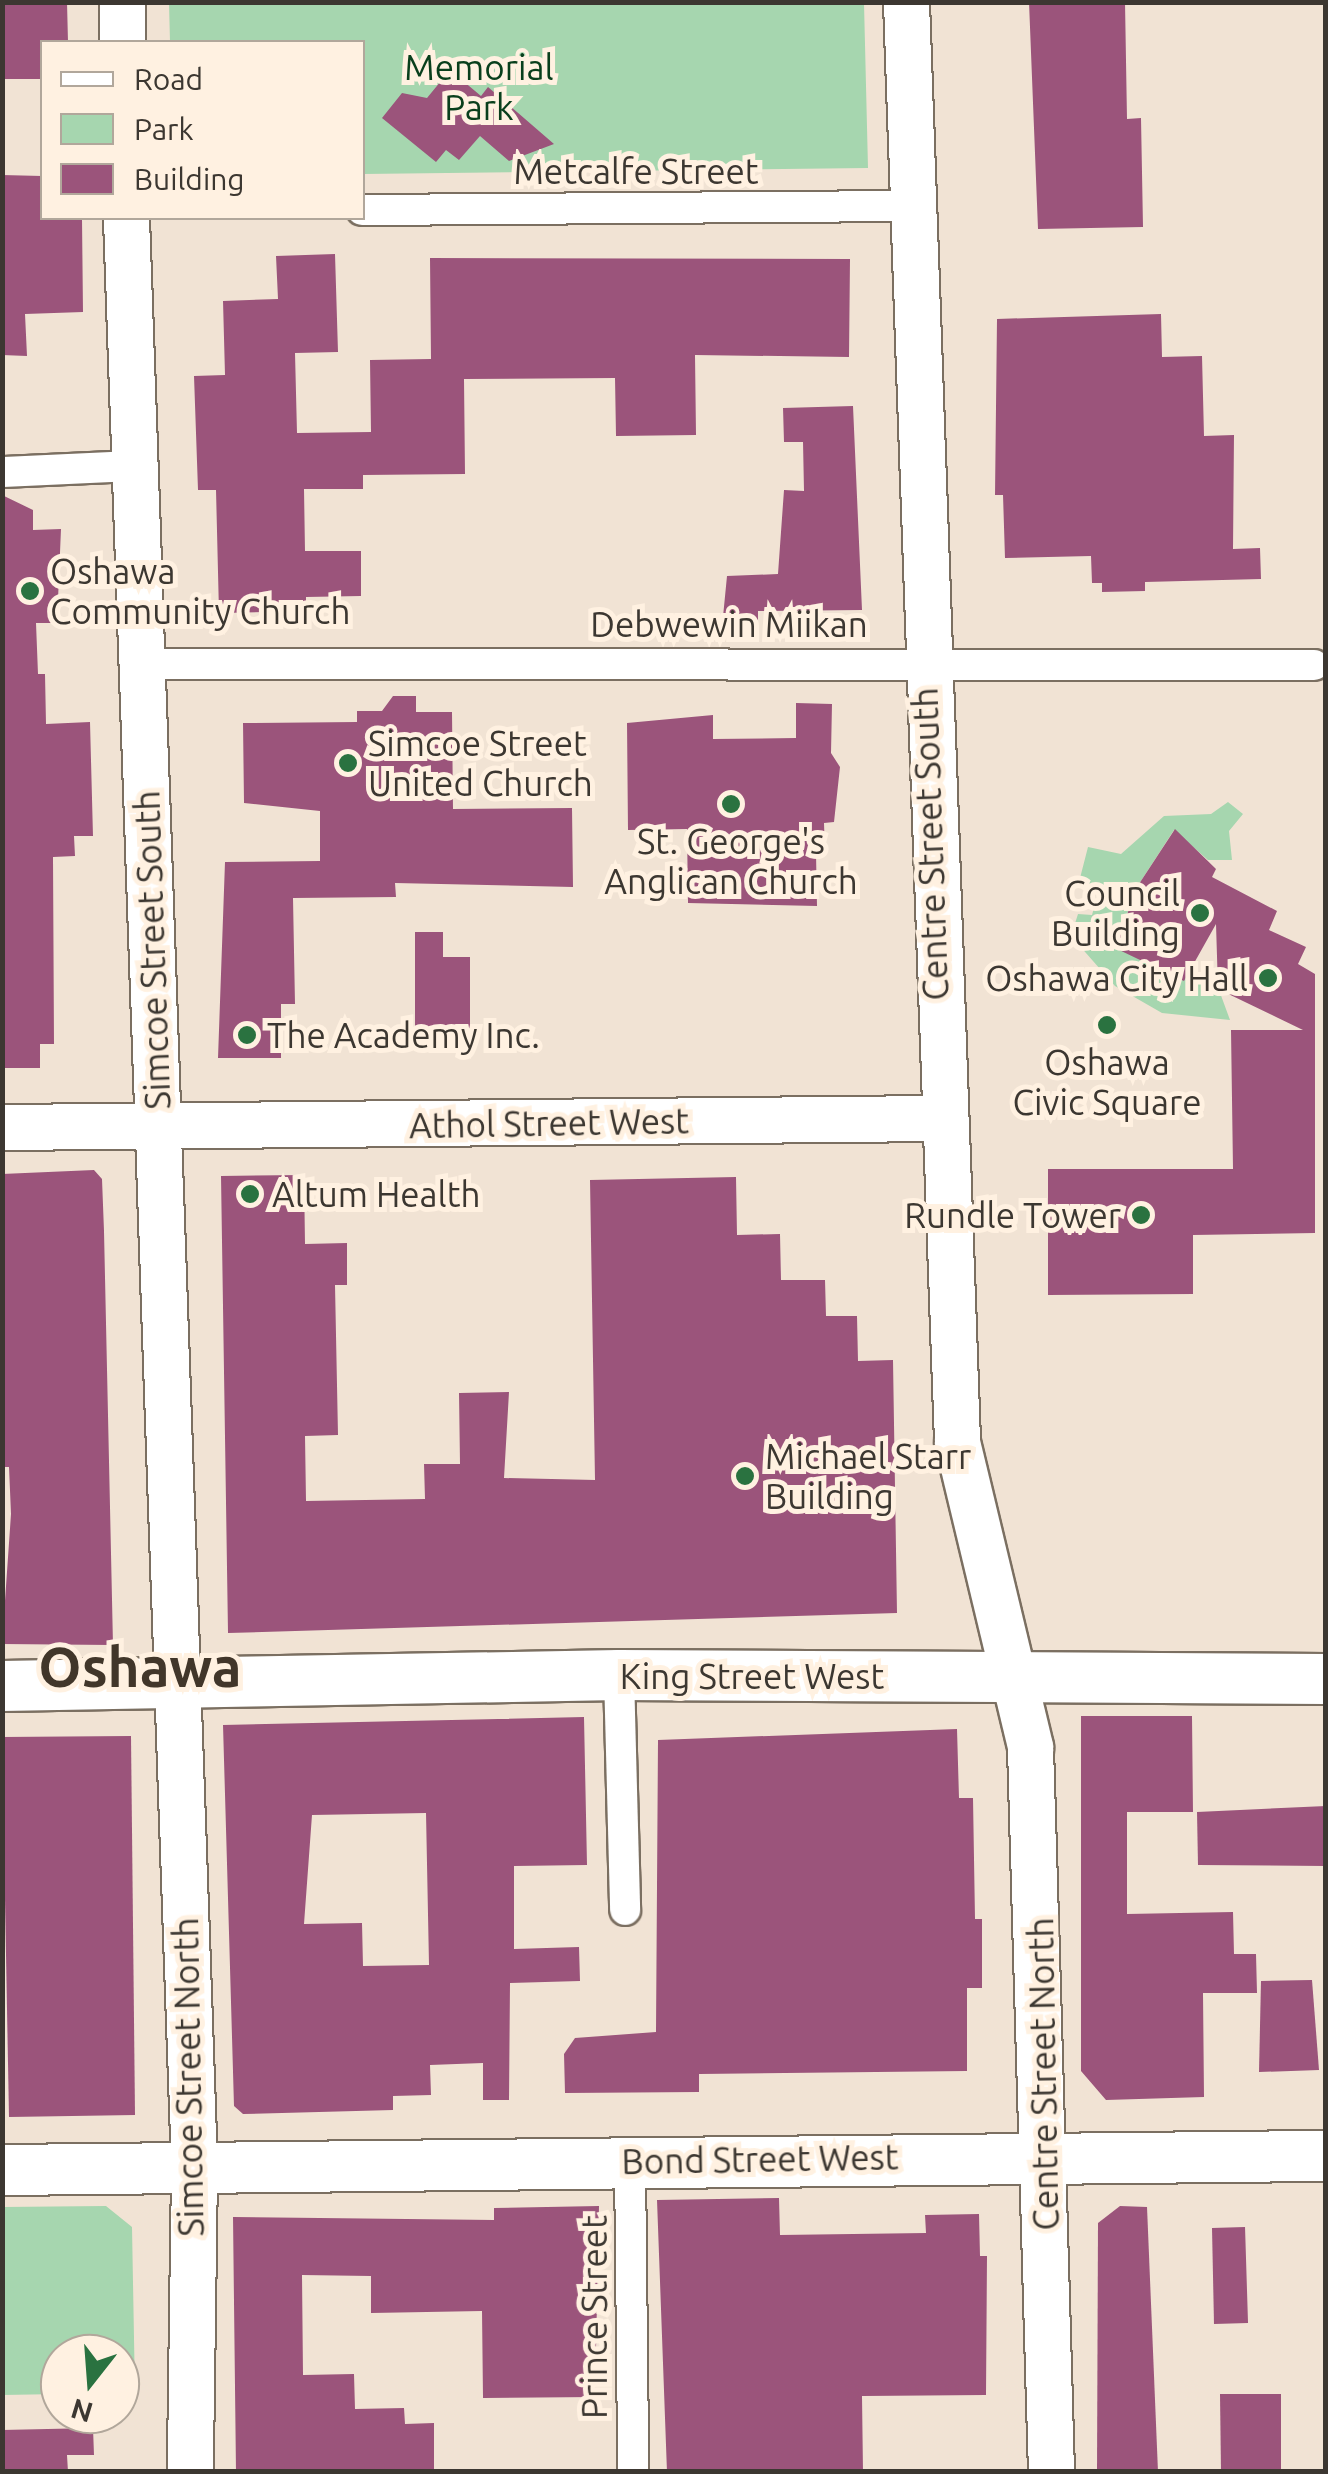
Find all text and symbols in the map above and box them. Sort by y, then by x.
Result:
legend [40,40,365,220]
park label: Memorial Park [404,46,554,128]
text: Road [134,62,203,96]
text: Park [134,112,194,146]
street label: Metcalfe Street [513,150,759,192]
text: Building [134,162,245,196]
place label: Oshawa Community Church [50,550,350,632]
marker: Oshawa Community Church [19,580,41,602]
street label: Debwewin Miikan [590,603,868,645]
street label: Centre Street South [904,687,956,1001]
place label: Simcoe Street United Church [368,722,593,804]
marker: Simcoe Street United Church [337,752,359,774]
street label: Simcoe Street South [125,790,179,1110]
marker: St. George's Anglican Church [720,793,742,815]
place label: St. George's Anglican Church [604,820,858,902]
place label: Council Building [1051,872,1180,954]
marker: Council Building [1189,902,1211,924]
place label: Oshawa City Hall [985,957,1248,999]
marker: Oshawa City Hall [1257,967,1279,989]
place label: The Academy Inc. [267,1014,540,1056]
marker: Oshawa Civic Square [1096,1014,1118,1036]
marker: The Academy Inc. [236,1024,258,1046]
place label: Oshawa Civic Square [1012,1041,1202,1123]
street label: Athol Street West [409,1100,689,1146]
place label: Altum Health [272,1173,480,1215]
marker: Altum Health [237,1181,263,1207]
place label: Rundle Tower [904,1194,1121,1236]
marker: Rundle Tower [1130,1204,1152,1226]
place label: Michael Starr Building [765,1435,971,1517]
marker: Michael Starr Building [734,1465,756,1487]
district label: Oshawa [38,1634,242,1700]
street label: King Street West [620,1655,884,1697]
street label: Simcoe Street North [164,1917,212,2237]
street label: Centre Street North [1019,1917,1067,2231]
street label: Bond Street West [621,2136,899,2182]
street label: Prince Street [573,2215,615,2419]
north arrow [40,2334,140,2434]
text: N [67,2393,96,2429]

